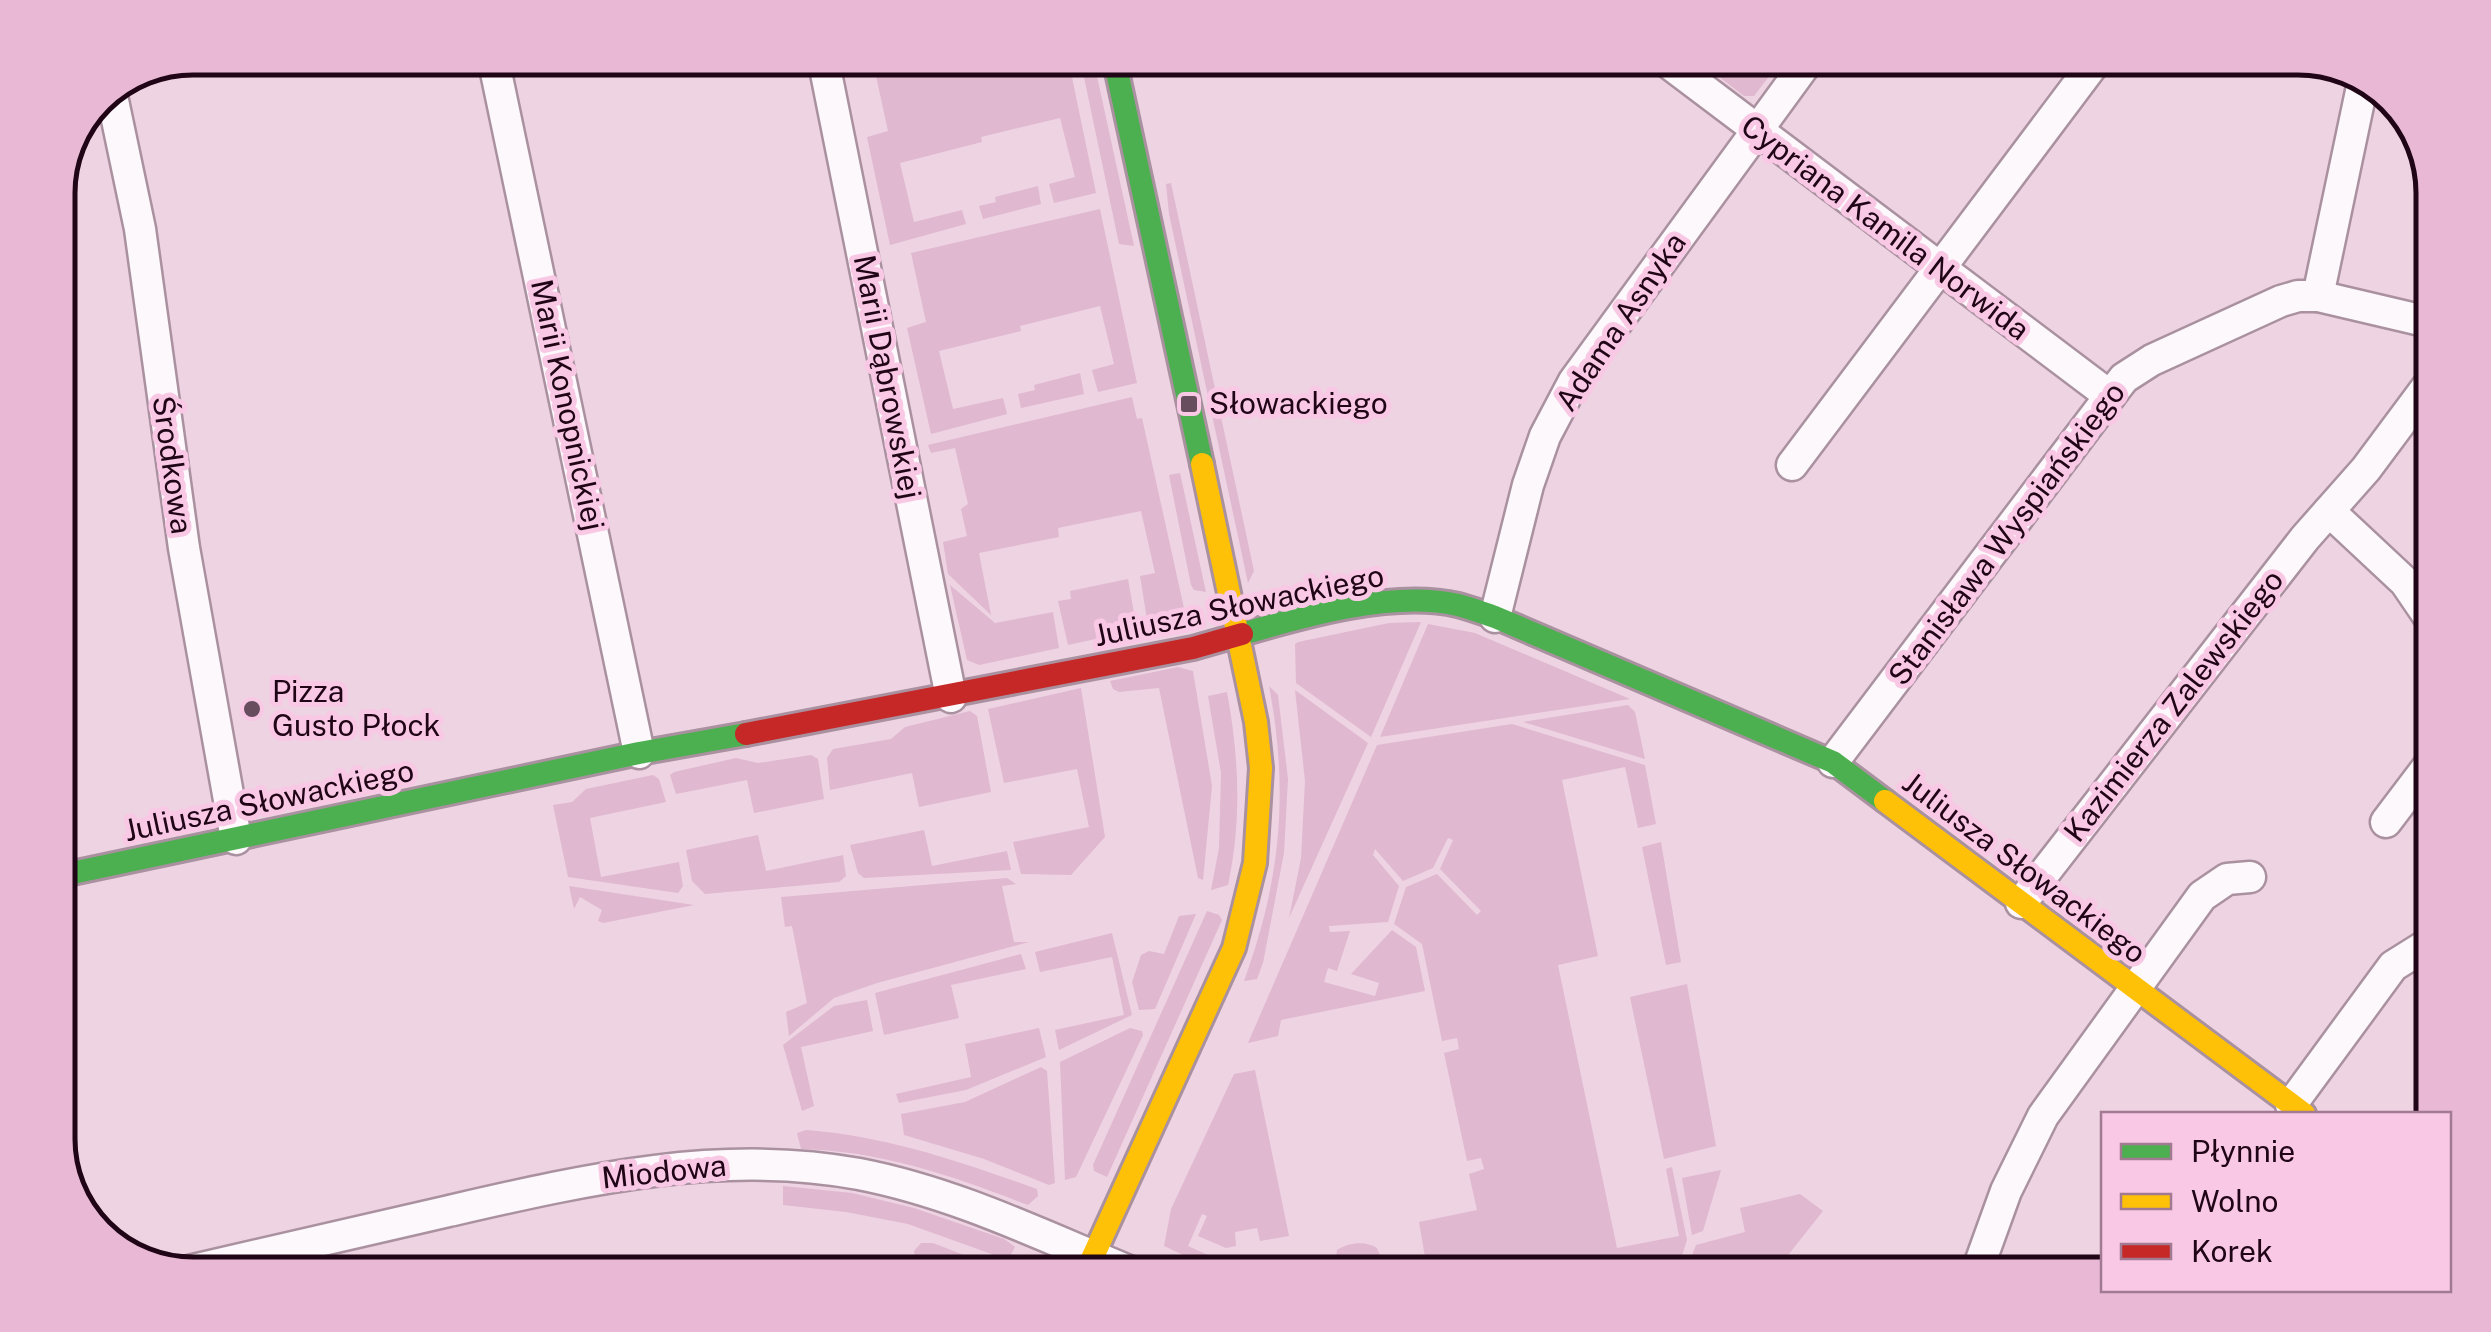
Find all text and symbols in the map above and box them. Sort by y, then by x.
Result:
street label: Cypriana Kamila Norwida [1734,107,2037,347]
street label: Adama Asnyka [1547,226,1693,417]
street label: Marii Dąbrowskiej [847,252,929,502]
street label: Marii Konopnickiej [524,276,612,534]
street label: Stanisława Wyspiańskiego [1880,375,2132,692]
place label: Słowackiego [1209,385,1388,421]
street label: Środkowa [145,393,201,536]
marker: Słowackiego [1178,393,1200,415]
street label: Juliusza Słowackiego [1091,557,1387,653]
street label: Kazimierza Zalewskiego [2056,562,2291,848]
place label: Pizza Gusto Płock [272,673,440,743]
marker: Pizza Gusto Płock [241,698,263,720]
street label: Juliusza Słowackiego [121,752,417,848]
street label: Juliusza Słowackiego [1896,764,2153,970]
legend [2101,1112,2451,1292]
text: Płynnie [2191,1133,2295,1169]
street label: Miodowa [600,1147,728,1195]
text: Wolno [2191,1183,2278,1219]
text: Korek [2191,1233,2273,1269]

